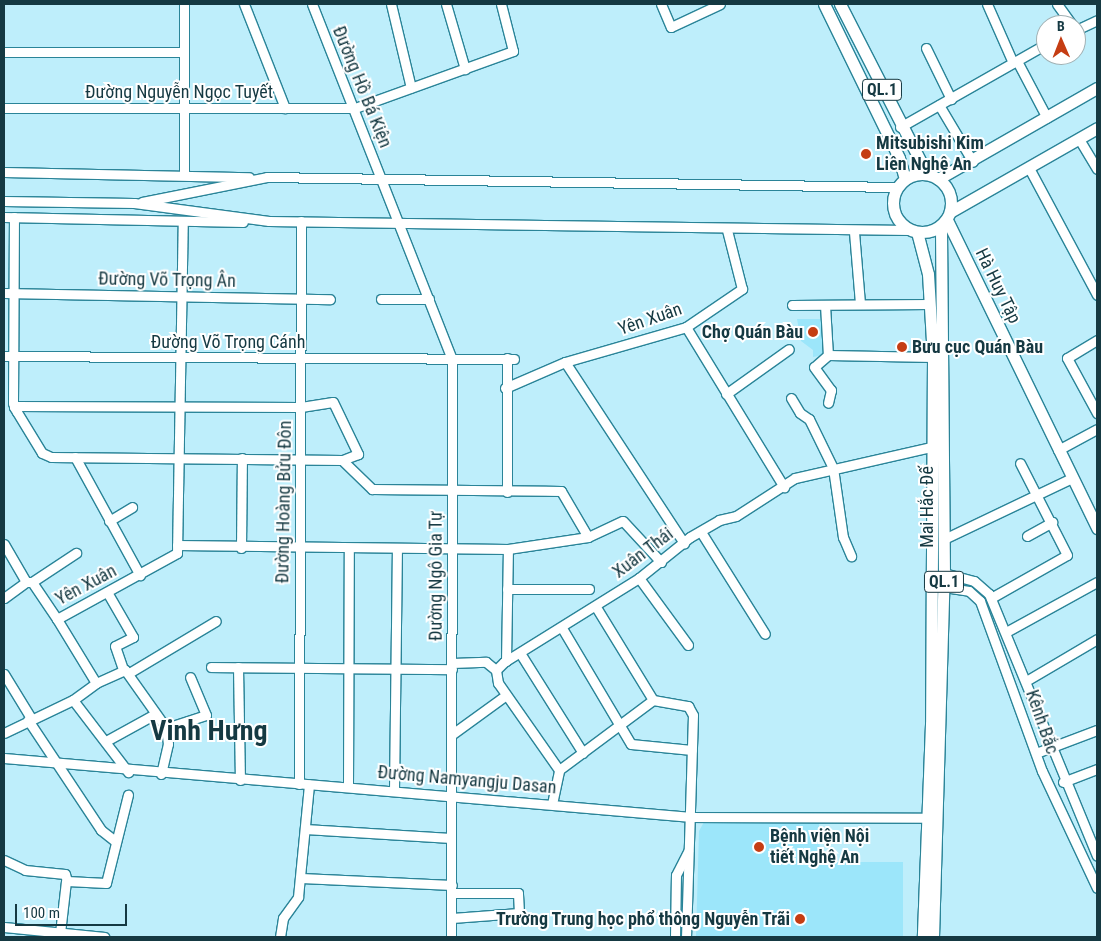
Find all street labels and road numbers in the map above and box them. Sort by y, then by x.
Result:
street label: Đường Hồ Bá Kiện [328,23,396,151]
road number: QL.1 [861,76,903,104]
street label: Đường Nguyễn Ngọc Tuyết [85,81,273,103]
street label: Hà Huy Tập [970,245,1026,327]
street label: Đường Võ Trọng Ân [98,268,236,292]
street label: Yên Xuân [615,298,685,340]
street label: Đường Võ Trọng Cánh [150,331,306,353]
street label: Đường Hoàng Bửu Đôn [272,421,296,583]
street label: Mai Hắc Đế [916,466,938,548]
street label: Đường Ngô Gia Tự [425,511,447,641]
street label: Xuân Thái [608,523,678,583]
street label: Yên Xuân [52,560,120,610]
road number: QL.1 [923,568,965,596]
street label: Kênh Bắc [1021,687,1063,757]
street label: Đường Namyangju Dasan [377,761,557,799]

